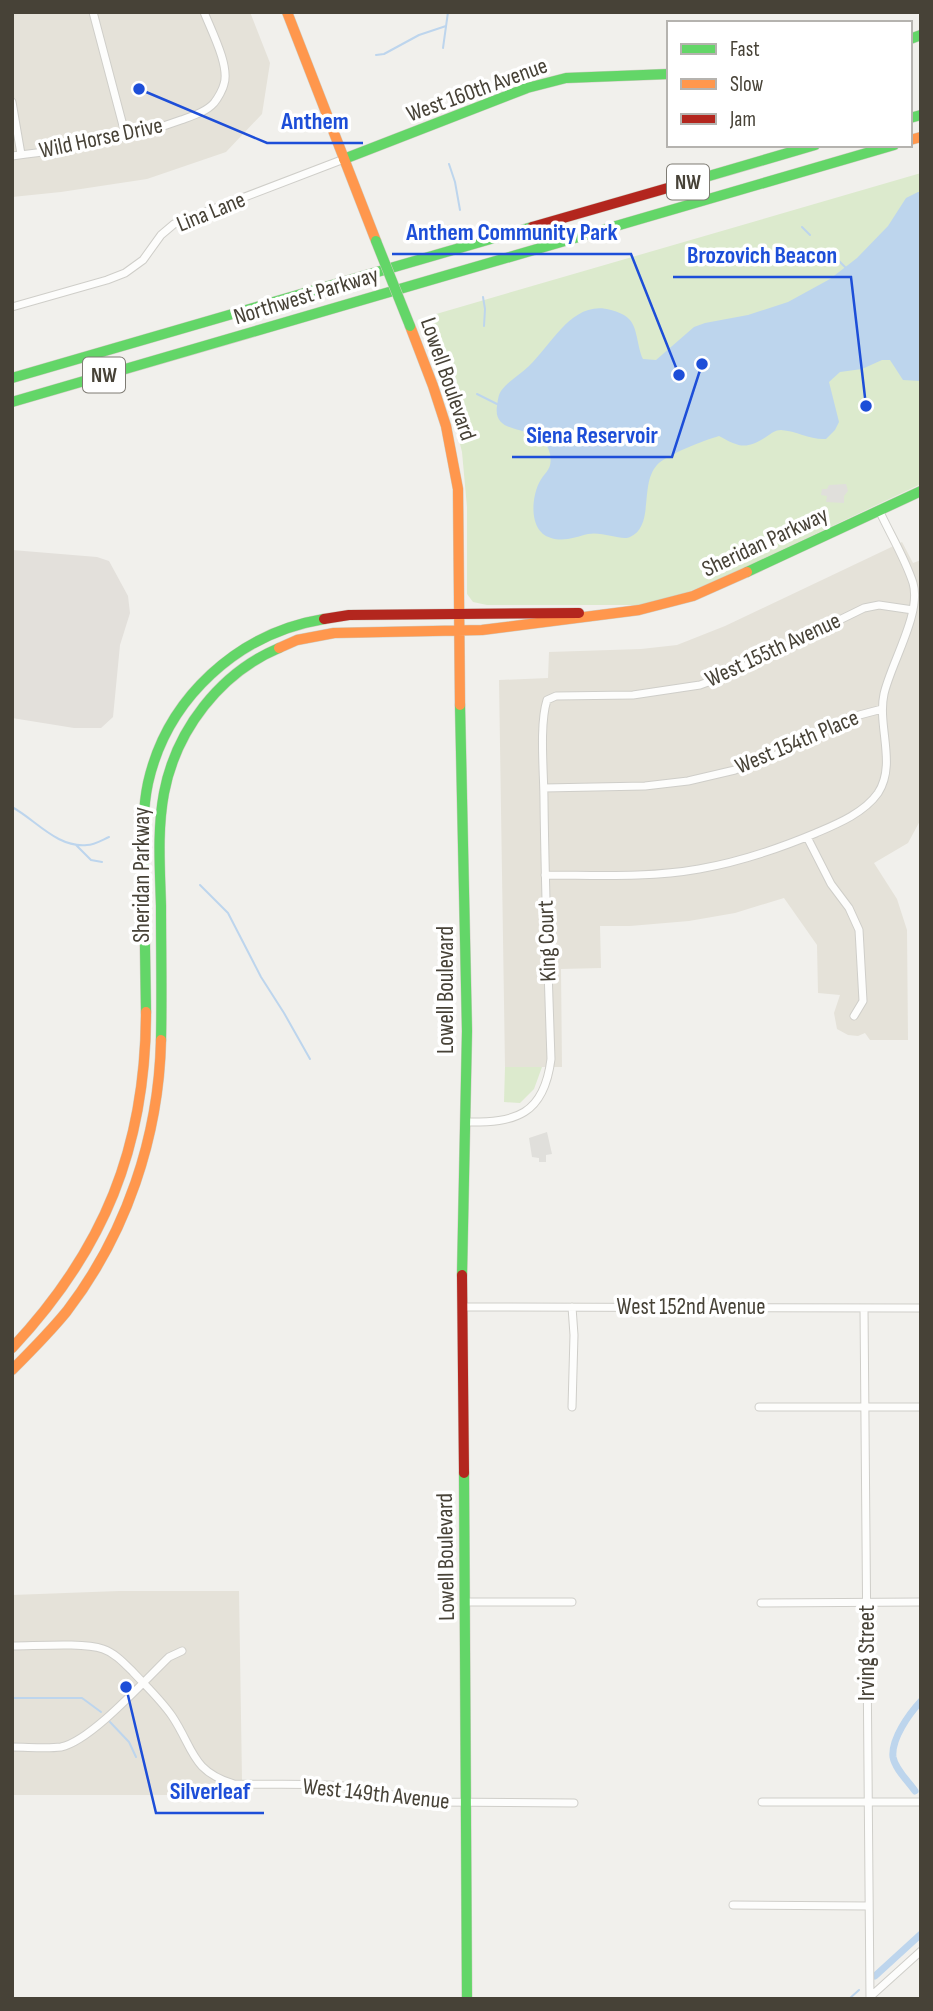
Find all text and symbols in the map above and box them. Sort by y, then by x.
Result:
legend [667,21,912,147]
text: Fast [730,37,760,62]
street label: West 160th Avenue [403,52,551,128]
text: Slow [730,72,764,97]
callout: Anthem [267,98,363,143]
text: Anthem [280,107,349,136]
text: Jam [729,107,756,132]
street label: Wild Horse Drive [37,111,165,165]
road number: NW [667,164,709,200]
street label: Lina Lane [173,186,249,238]
callout: Anthem Community Park [392,209,631,254]
text: Anthem Community Park [405,218,618,247]
callout: Brozovich Beacon [673,232,851,277]
text: Brozovich Beacon [687,241,837,270]
street label: Northwest Parkway [230,261,382,331]
street label: Lowell Boulevard [414,314,482,444]
road number: NW [83,358,125,392]
callout: Siena Reservoir [512,412,672,457]
text: Siena Reservoir [526,421,658,450]
street label: Sheridan Parkway [698,501,832,583]
street label: West 155th Avenue [701,606,845,694]
street label: West 154th Place [731,703,863,781]
street label: Sheridan Parkway [128,807,156,943]
street label: King Court [532,900,562,982]
street label: Lowell Boulevard [432,926,460,1054]
street label: West 152nd Avenue [617,1293,765,1321]
street label: Lowell Boulevard [431,1493,461,1621]
street label: Irving Street [853,1605,881,1701]
callout: Silverleaf [156,1768,264,1813]
street label: West 149th Avenue [301,1772,451,1816]
text: Silverleaf [170,1777,251,1806]

